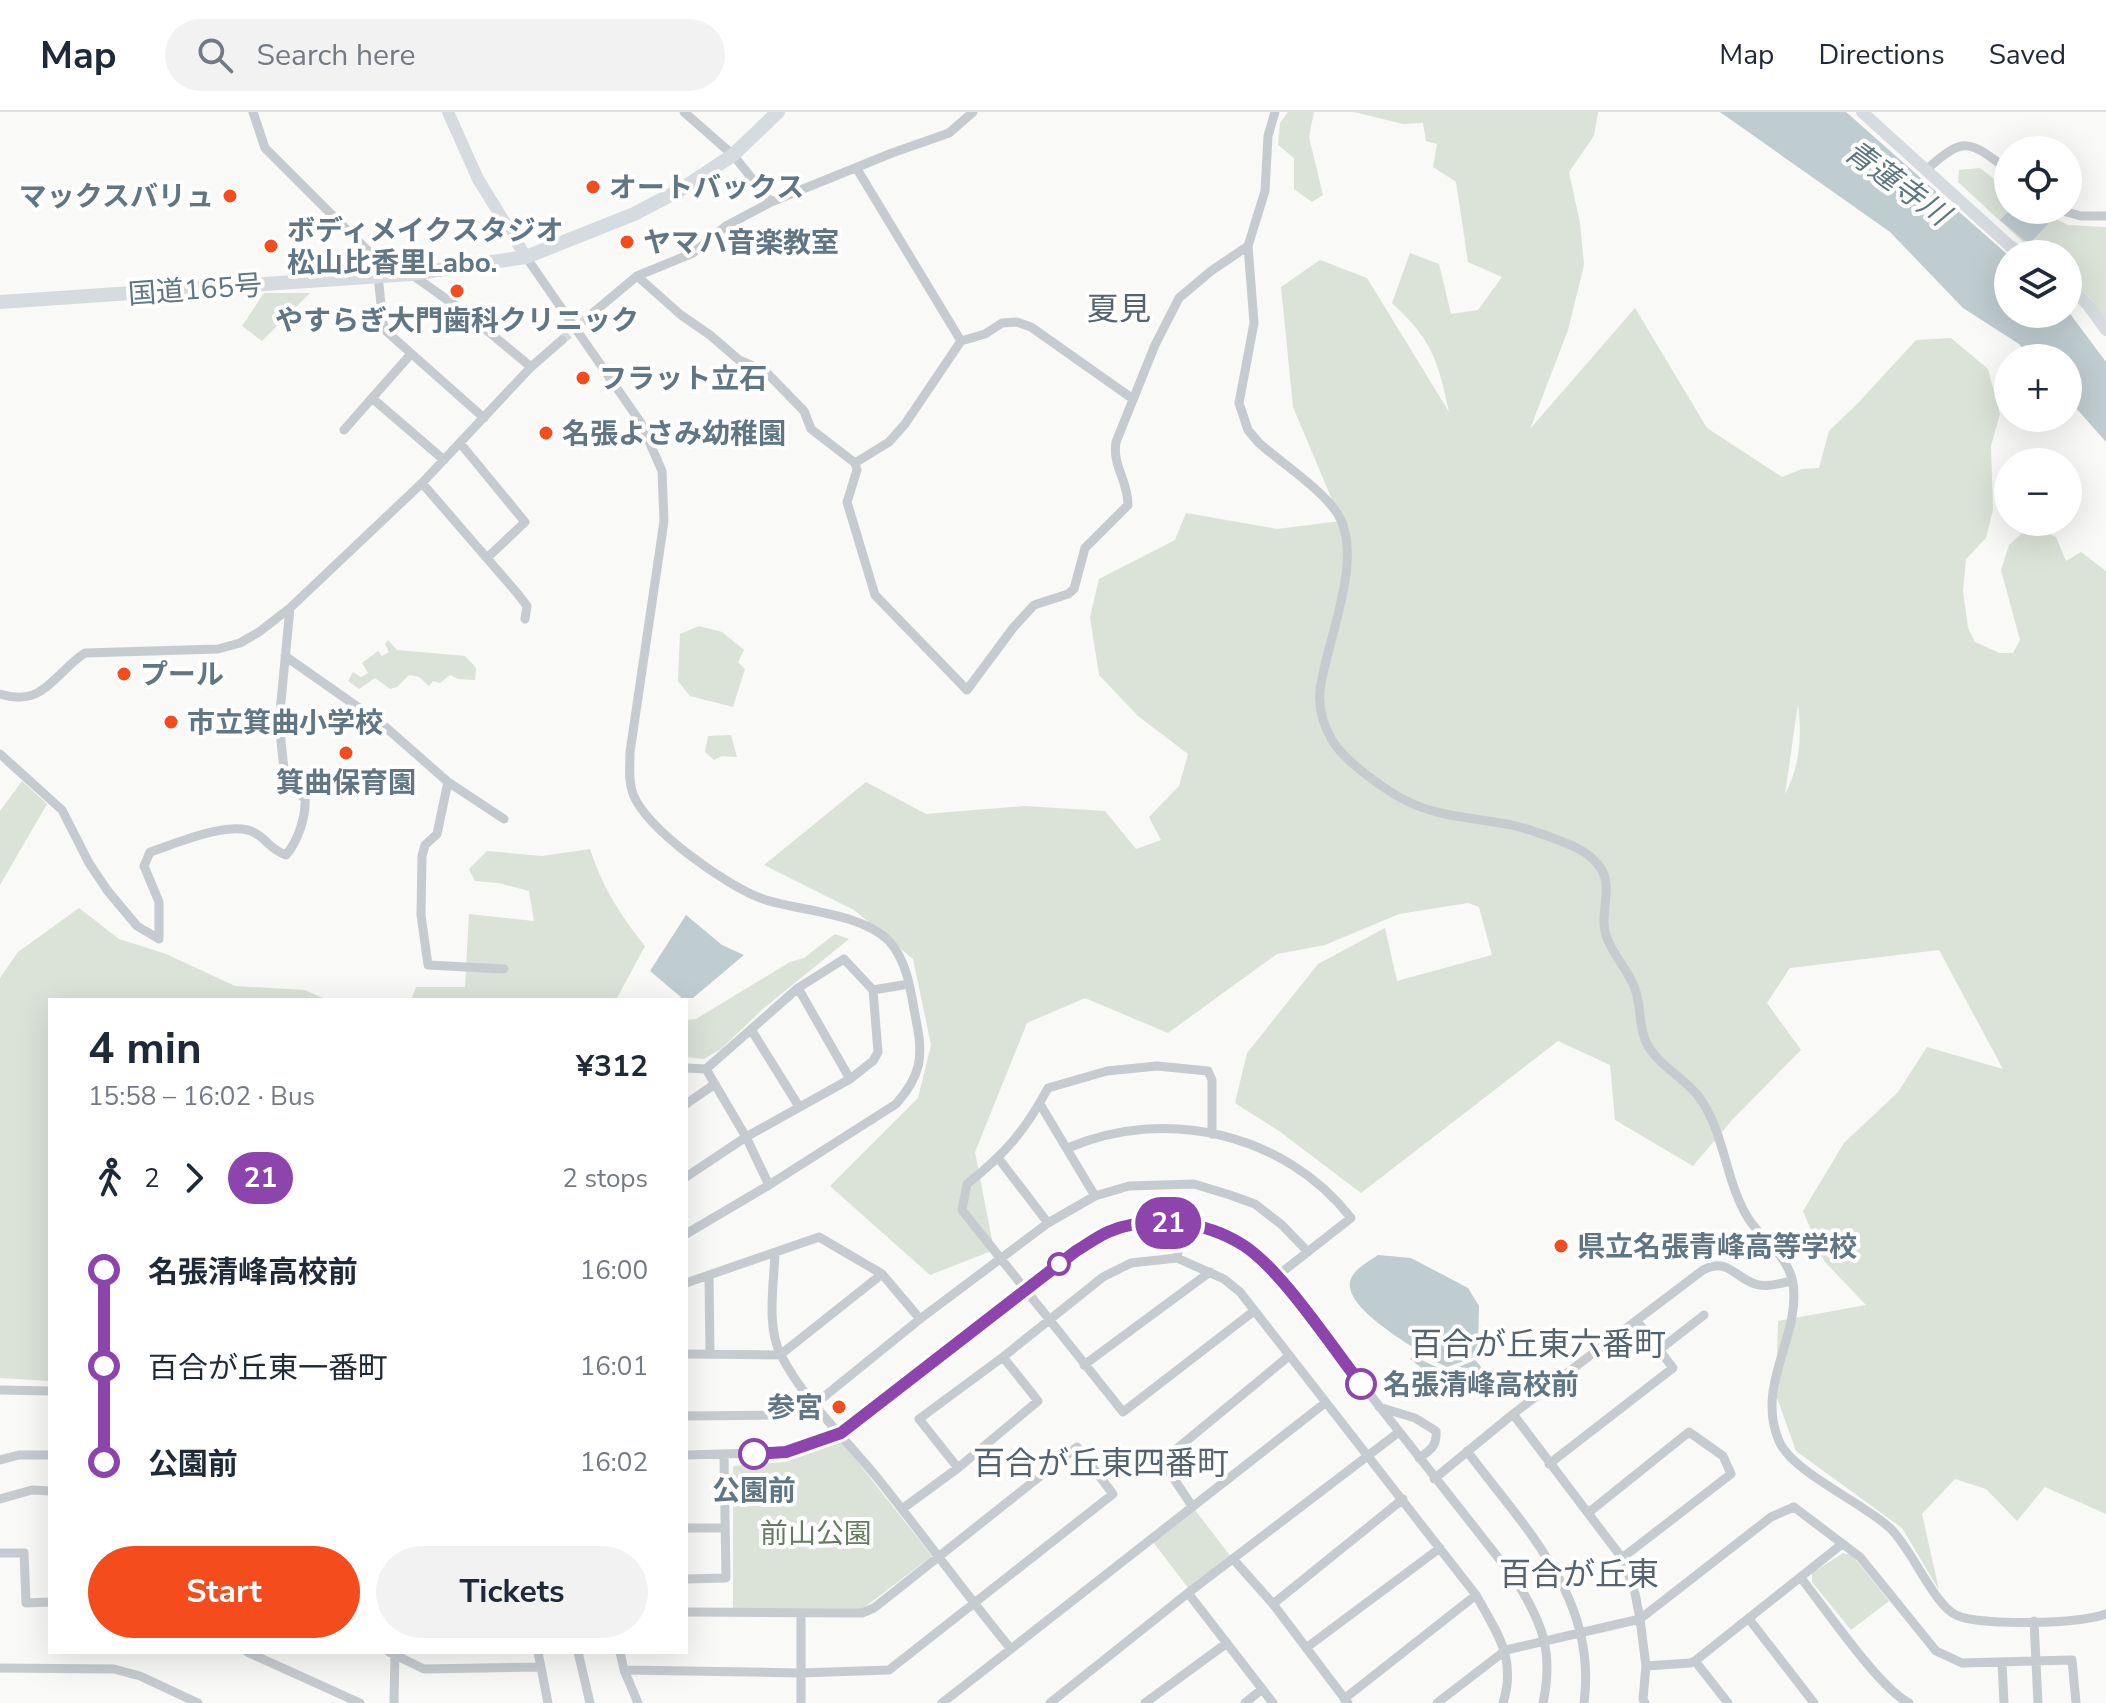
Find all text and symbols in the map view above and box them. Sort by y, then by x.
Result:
search box [165,19,725,91]
text: Map [40,30,117,81]
icon: search [193,33,237,77]
text: Search here [257,35,416,76]
text: Map [1719,36,1774,74]
text: Directions [1818,36,1945,74]
text: Saved [1989,36,2066,74]
water label: 青蓮寺川 [1836,132,1960,237]
map controls [1994,136,2082,536]
button: locate [1994,136,2082,224]
place label: オートバックス [609,169,804,207]
place label: マックスバリュ [19,178,214,216]
marker: オートバックス [584,178,602,196]
marker: マックスバリュ [221,187,239,205]
place label: ボディメイクスタジオ 松山比香里Labo. [287,212,564,282]
place label: ヤマハ音楽教室 [643,224,839,262]
marker: ヤマハ音楽教室 [618,233,636,251]
marker: ボディメイクスタジオ 松山比香里Labo. [262,237,280,255]
button: layers [1994,240,2082,328]
street label: 国道165号 [127,266,263,314]
marker: やすらぎ大門歯科クリニック [448,282,466,300]
district label: 夏見 [1087,288,1151,331]
place label: やすらぎ大門歯科クリニック [275,302,639,340]
button: + [1994,344,2082,432]
place label: フラット立石 [599,360,767,398]
marker: フラット立石 [574,369,592,387]
place label: 名張よさみ幼稚園 [562,415,786,453]
marker: 名張よさみ幼稚園 [537,424,555,442]
button: − [1994,448,2082,536]
place label: プール [140,656,224,694]
marker: プール [115,665,133,683]
place label: 市立箕曲小学校 [187,704,383,742]
marker: 市立箕曲小学校 [162,713,180,731]
marker: 箕曲保育園 [337,744,355,762]
place label: 箕曲保育園 [276,764,416,802]
text: 4 min [88,1019,202,1079]
text: ¥312 [576,1046,648,1087]
text: 15:58 – 16:02 · Bus [88,1079,315,1114]
icon: walk [88,1156,132,1200]
icon: forward [172,1156,216,1200]
text: 21 [244,1159,277,1197]
text: 2 [144,1161,160,1196]
text: 2 stops [562,1161,648,1196]
line badge: 21 [1132,1197,1204,1249]
text: 21 [1151,1204,1185,1242]
place label: 県立名張青峰高等学校 [1577,1228,1857,1266]
marker: 県立名張青峰高等学校 [1552,1237,1570,1255]
text: 名張清峰高校前 [148,1252,358,1293]
text: 16:00 [580,1253,648,1288]
unlabelled marker [1048,1253,1070,1275]
district label: 百合が丘東六番町 [1410,1323,1666,1366]
text: 百合が丘東一番町 [148,1348,388,1389]
text: 16:01 [580,1349,648,1384]
place label: 名張清峰高校前 [1383,1366,1579,1404]
marker: 名張清峰高校前 [1346,1369,1376,1399]
place label: 参宮 [767,1389,823,1427]
marker: 参宮 [830,1398,848,1416]
marker: 公園前 [739,1439,769,1469]
district label: 百合が丘東四番町 [973,1442,1229,1485]
text: 公園前 [148,1444,238,1485]
text: 16:02 [580,1445,648,1480]
place label: 公園前 [712,1472,796,1510]
park label: 前山公園 [760,1515,872,1553]
button: Start [88,1546,360,1638]
button: Tickets [376,1546,648,1638]
district label: 百合が丘東 [1499,1553,1659,1596]

